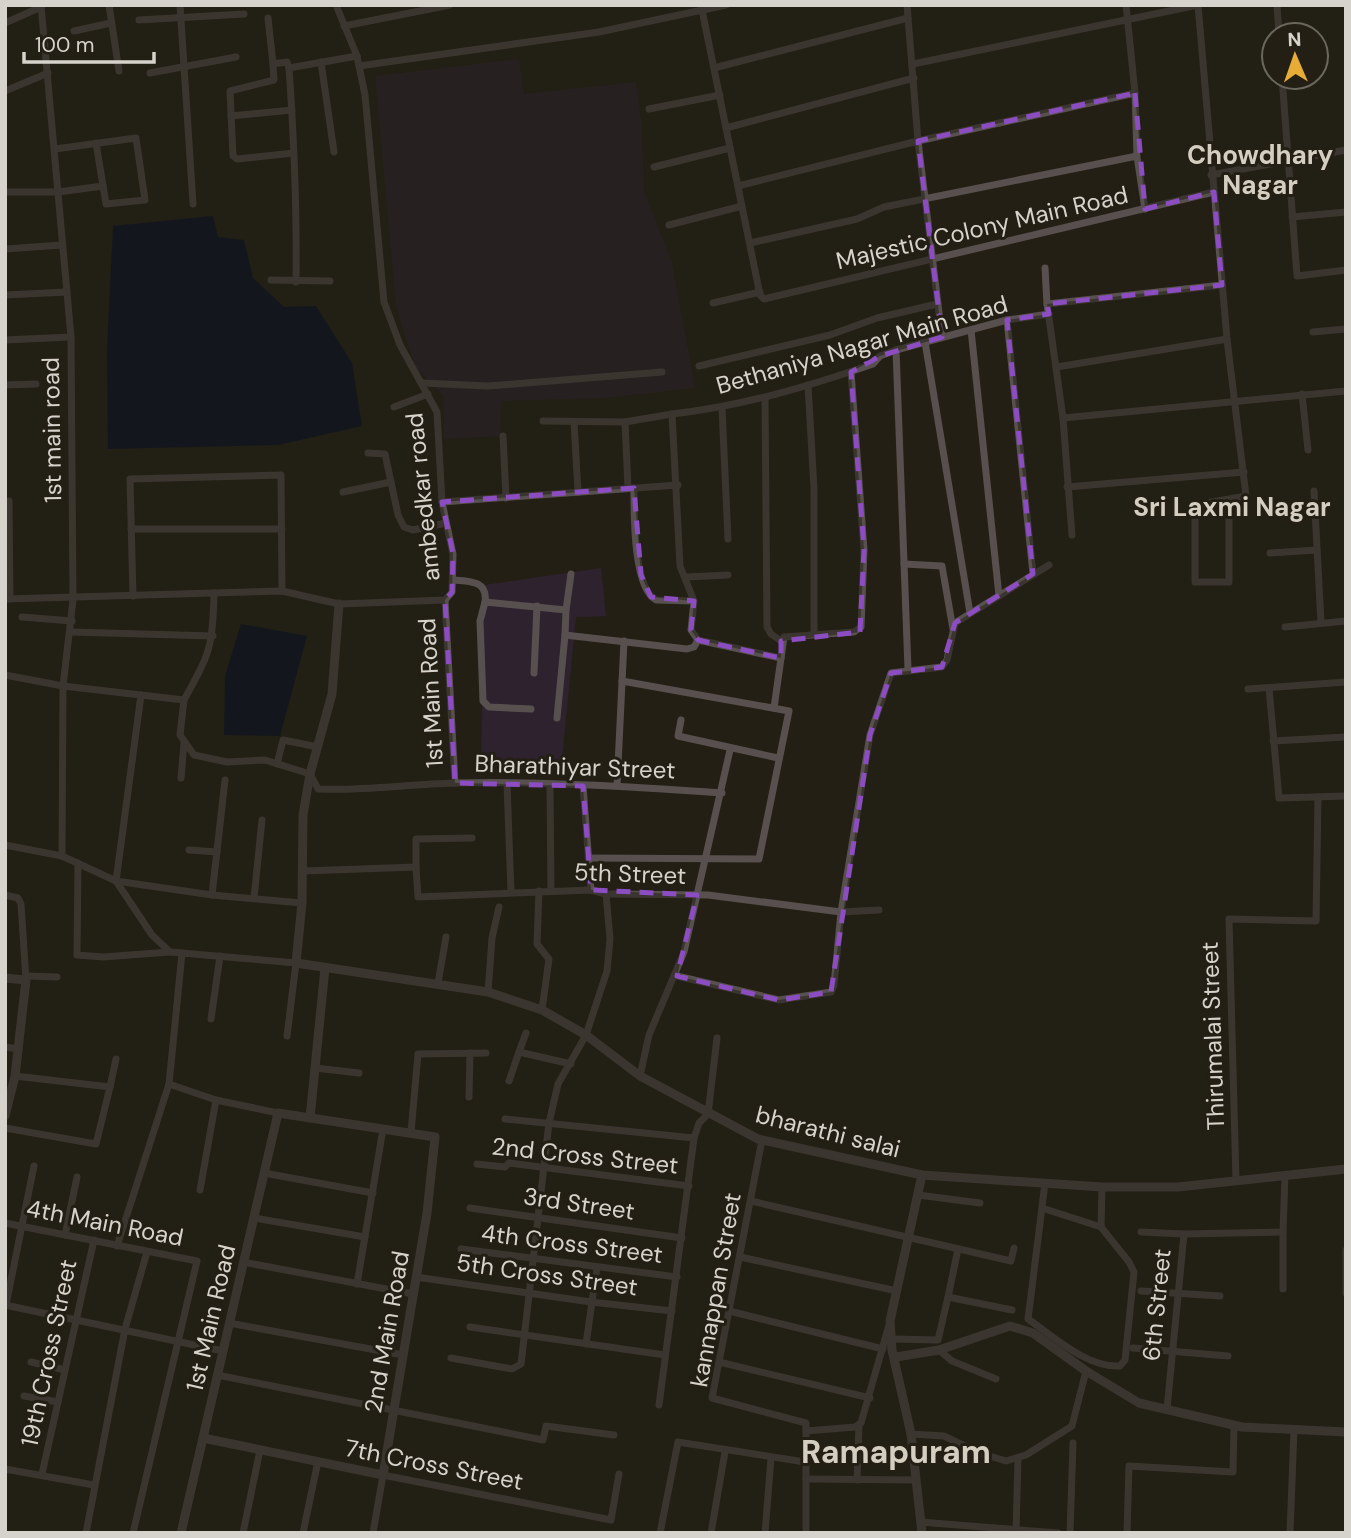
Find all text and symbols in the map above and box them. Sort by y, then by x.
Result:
scale bar [24,21,154,65]
north arrow [1260,21,1330,91]
text: N [1287,27,1302,52]
text: 100 m [35,31,95,59]
district label: Chowdhary Nagar [1187,138,1333,202]
street label: Majestic Colony Main Road [833,179,1131,276]
street label: Bethaniya Nagar Main Road [712,288,1011,401]
street label: 1st main road [35,357,68,503]
street label: ambedkar road [398,411,447,583]
district label: Sri Laxmi Nagar [1133,490,1331,524]
street label: 1st Main Road [411,617,450,769]
street label: Bharathiyar Street [474,748,676,785]
street label: 5th Street [573,856,687,891]
street label: Thirumalai Street [1194,941,1231,1131]
street label: bharathi salai [753,1099,904,1164]
street label: 2nd Cross Street [490,1130,680,1181]
street label: 3rd Street [521,1180,637,1227]
street label: kannappan Street [683,1190,748,1390]
street label: 4th Main Road [24,1192,186,1253]
street label: 4th Cross Street [480,1217,665,1270]
street label: 1st Main Road [179,1241,242,1394]
street label: 5th Cross Street [455,1246,640,1303]
street label: 6th Street [1135,1247,1178,1363]
street label: 2nd Main Road [357,1248,416,1415]
street label: 19th Cross Street [14,1256,83,1449]
district label: Ramapuram [801,1431,991,1473]
street label: 7th Cross Street [342,1432,526,1497]

